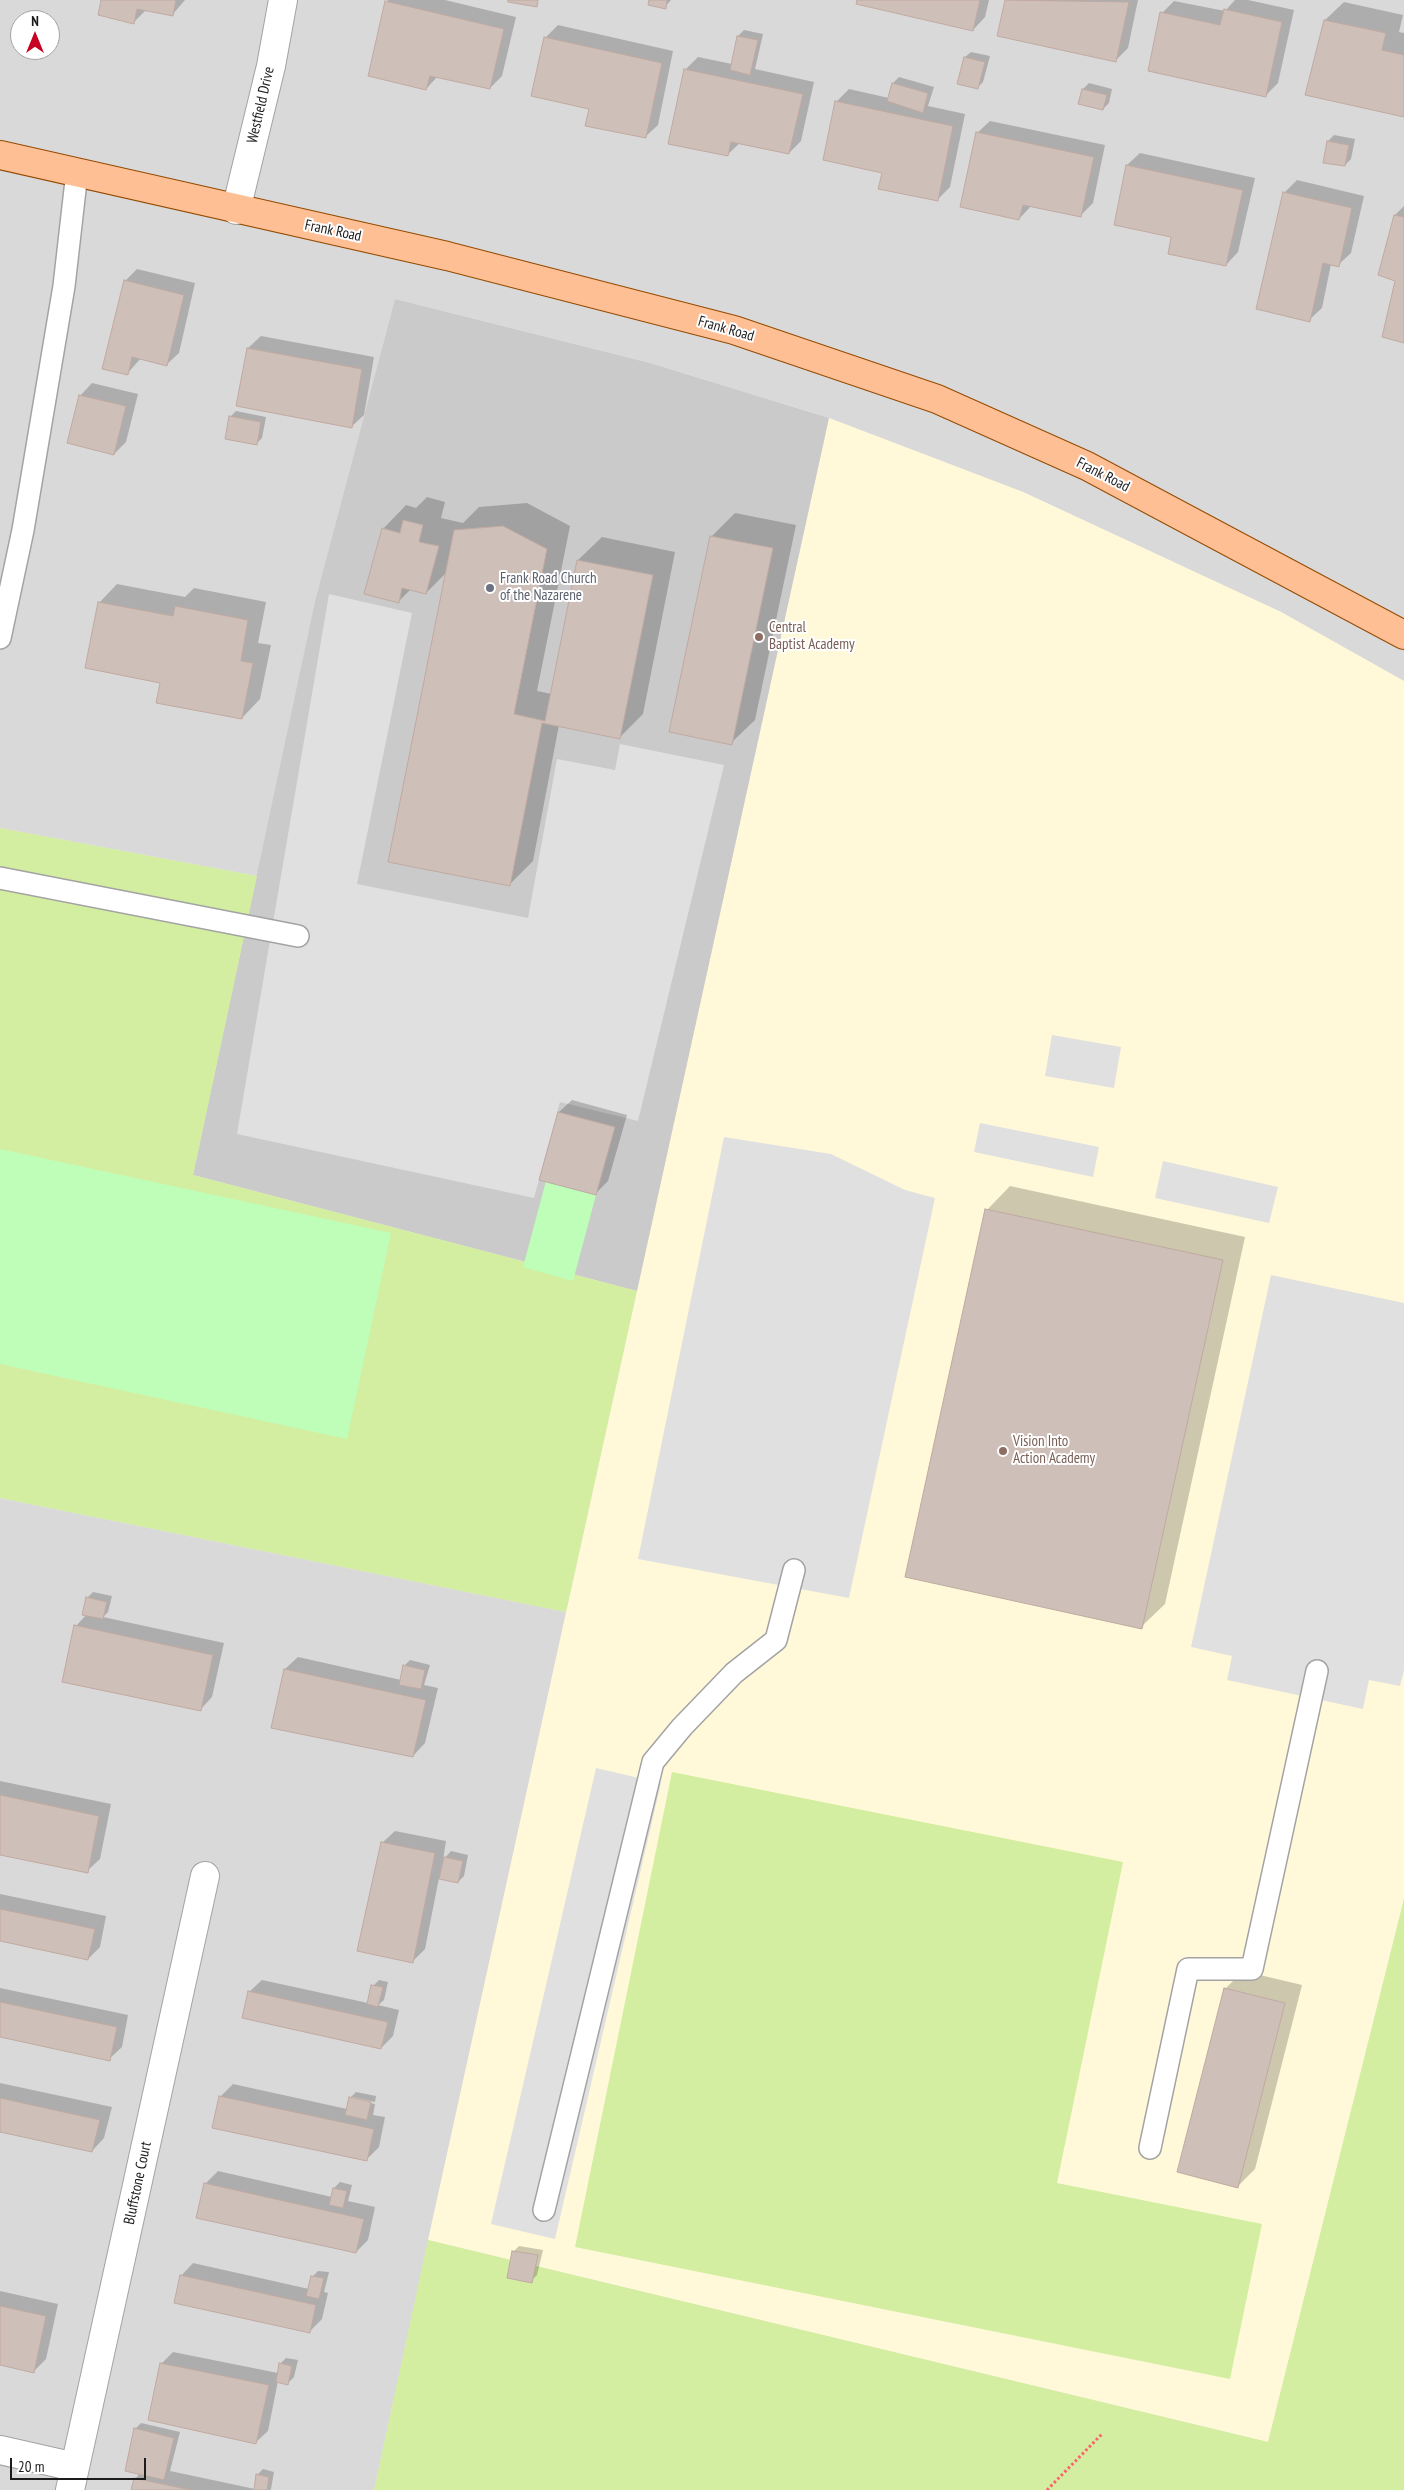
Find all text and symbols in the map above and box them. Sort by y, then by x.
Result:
north arrow [10,10,60,60]
text: N [31,12,39,30]
street label: Westfield Drive [243,65,279,145]
street label: Frank Road [303,216,363,246]
street label: Frank Road [696,312,756,346]
street label: Frank Road [1073,454,1133,496]
place label: Frank Road Church of the Nazarene [500,570,597,605]
marker: Frank Road Church of the Nazarene [484,582,496,594]
place label: Central Baptist Academy [769,619,855,654]
marker: Central Baptist Academy [753,631,765,643]
place label: Vision Into Action Academy [1013,1433,1095,1468]
marker: Vision Into Action Academy [997,1445,1009,1457]
street label: Bluffstone Court [120,2140,156,2226]
scale bar [12,2448,149,2480]
text: 20 m [18,2457,44,2476]

